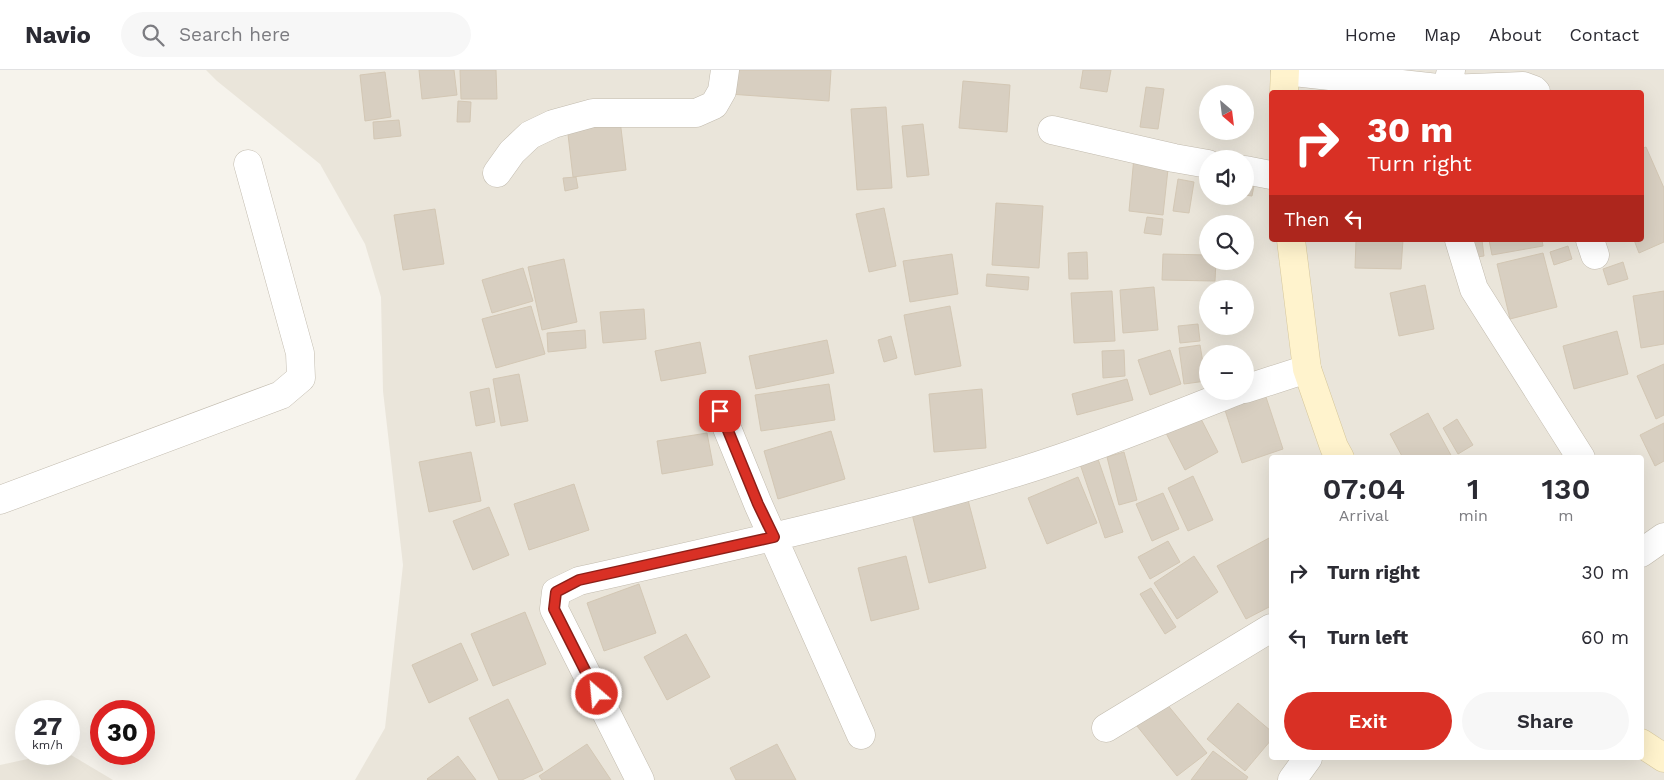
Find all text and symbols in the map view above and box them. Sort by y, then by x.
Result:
search box [121,12,471,57]
text: Navio [25,21,91,49]
icon: search [139,21,167,49]
text: Search here [179,23,290,46]
text: Home [1345,24,1396,45]
text: Map [1424,24,1461,45]
text: About [1489,24,1541,45]
text: Contact [1569,24,1639,45]
north arrow [1199,85,1254,140]
map controls [1199,85,1254,400]
text: 30 m [1367,109,1453,151]
icon: right [1284,110,1349,175]
button: sound [1199,150,1254,205]
text: Turn right [1367,151,1472,176]
icon: left [1340,205,1368,233]
text: Then [1284,208,1330,231]
button: search [1199,215,1254,270]
button: + [1199,280,1254,335]
button: − [1199,345,1254,400]
pin [699,390,741,432]
icon: arrive [706,397,734,425]
text: 07:04 [1322,471,1405,506]
text: 1 [1467,471,1480,506]
text: 130 [1541,471,1591,506]
text: Arrival [1339,506,1389,525]
text: min [1459,506,1488,525]
text: m [1558,506,1574,525]
icon: right [1284,559,1312,587]
text: Turn right [1327,561,1420,584]
text: 30 m [1582,561,1629,584]
icon: left [1284,624,1312,652]
text: Turn left [1327,626,1408,649]
text: 60 m [1581,626,1629,649]
position arrow [570,667,622,719]
button: Exit [1284,692,1452,750]
button: Share [1462,692,1629,750]
speed limit sign: 30 [90,700,155,765]
text: 27 [33,712,62,741]
text: km/h [32,738,63,752]

